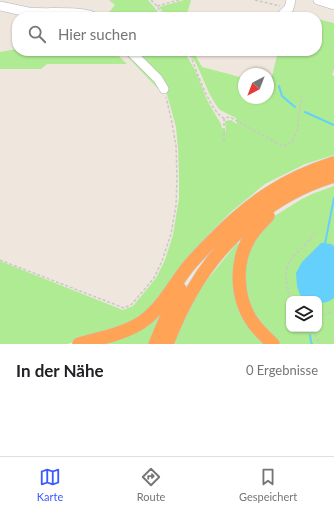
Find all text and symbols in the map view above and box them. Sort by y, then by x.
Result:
search box [12,12,322,56]
icon: search [26,23,48,45]
text: Hier suchen [58,25,137,43]
north arrow [238,68,274,104]
map controls [286,296,322,332]
button: layers [286,296,322,332]
text: In der Nähe [16,360,104,381]
text: 0 Ergebnisse [246,362,318,378]
tab: Karte [37,466,63,503]
tab: Route [137,466,165,503]
tab: Gespeichert [239,466,297,503]

